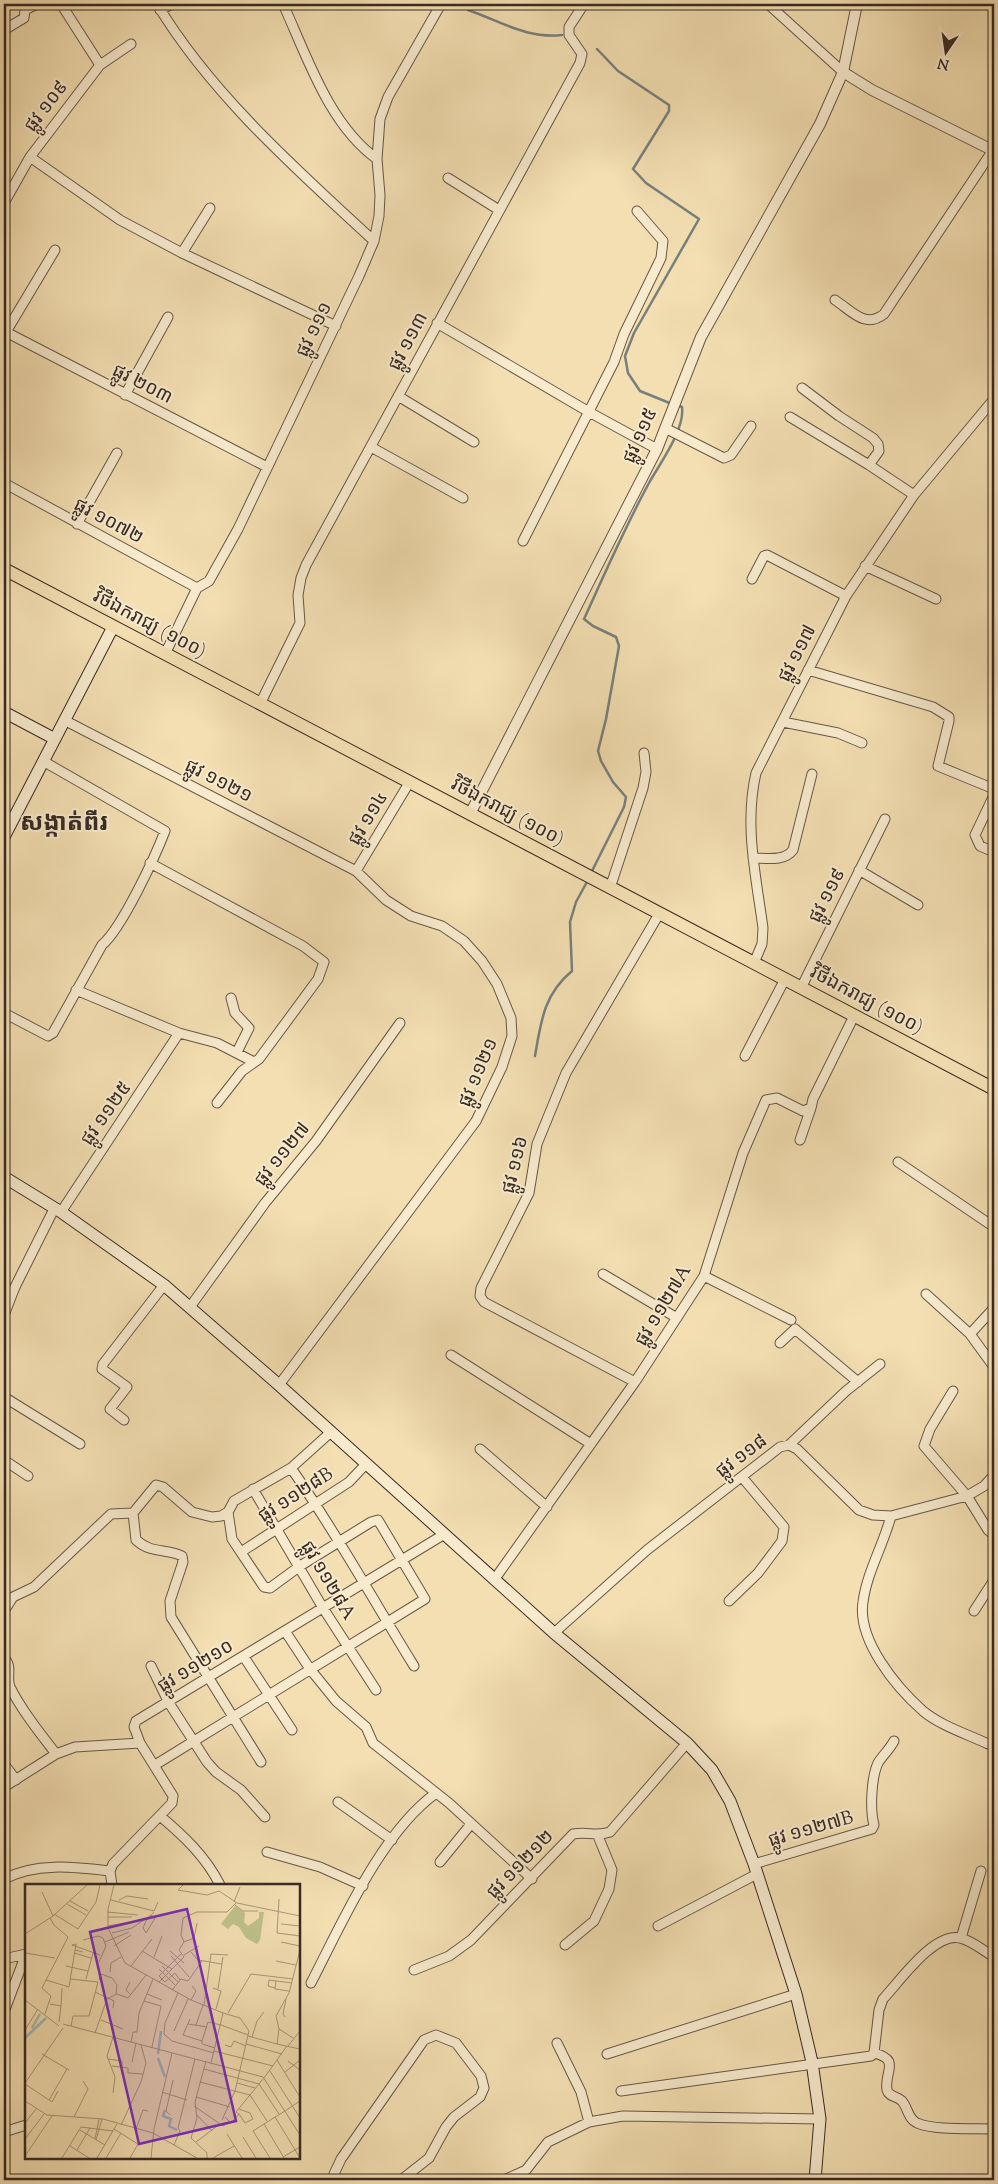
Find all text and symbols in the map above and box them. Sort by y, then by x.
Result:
north arrow [920,28,970,78]
text: N [936,52,951,74]
street label: ផ្លូវ ១០៩ [19,76,77,139]
street label: ផ្លូវ ១១១ [290,298,341,363]
street label: ផ្លូវ ១១៣ [382,308,437,377]
street label: ផ្លូវ ២០៣ [106,358,177,413]
street label: ផ្លូវ ១១៥ [617,404,667,469]
street label: ផ្លូវ ១០៧២ [68,492,148,553]
street label: វិថីឯករាជ្យ (១០០) [87,584,210,666]
street label: ផ្លូវ ១១៧ [772,621,825,688]
street label: ផ្លូវ ១១២១ [179,753,257,812]
street label: វិថីឯករាជ្យ (១០០) [445,772,568,854]
street label: ផ្លូវ ១១៤ [342,787,397,852]
district label: សង្កាត់ពីរ [20,807,108,841]
street label: ផ្លូវ ១១៩ [803,864,855,929]
street label: វិថីឯករាជ្យ (១០០) [804,960,927,1042]
street label: ផ្លូវ ១១២១ [452,1034,507,1112]
street label: ផ្លូវ ១១២៥ [75,1076,140,1152]
street label: ផ្លូវ ១១២៧ [249,1117,319,1194]
street label: ផ្លូវ ១១៦ [496,1133,538,1197]
street label: ផ្លូវ ១១២៧A [629,1260,701,1353]
street label: ផ្លូវ ១១៨ [711,1429,774,1487]
street label: ផ្លូវ ១១២៨B [253,1462,340,1532]
street label: ផ្លូវ ១១២៨A [291,1536,362,1627]
street label: ផ្លូវ ១១២១០ [153,1634,240,1702]
street label: ផ្លូវ ១១២៧B [765,1805,857,1857]
street label: ផ្លូវ ១១២១២ [481,1824,562,1907]
inset map [25,1884,300,2159]

